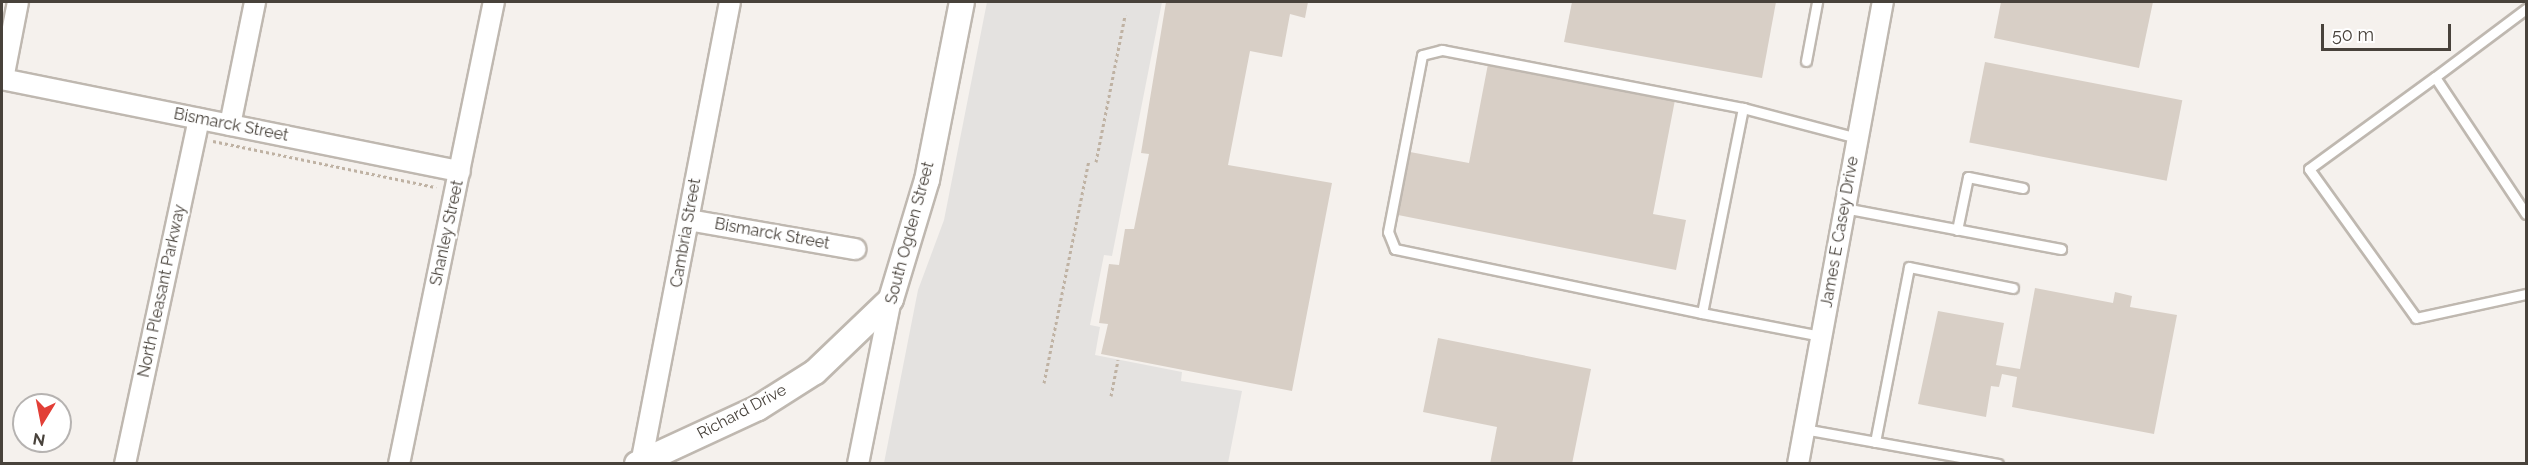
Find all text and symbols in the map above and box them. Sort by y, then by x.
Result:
scale bar [2324,12,2454,50]
text: 50 m [2332,24,2374,45]
street label: Bismarck Street [172,104,290,146]
street label: James E Casey Drive [1817,155,1863,309]
street label: South Ogden Street [882,160,938,306]
street label: Cambria Street [667,177,705,289]
street label: Shanley Street [426,178,468,288]
street label: North Pleasant Parkway [134,203,190,379]
street label: Bismarck Street [713,214,831,254]
street label: Richard Drive [694,380,790,444]
north arrow [12,393,72,453]
text: N [31,429,47,450]

